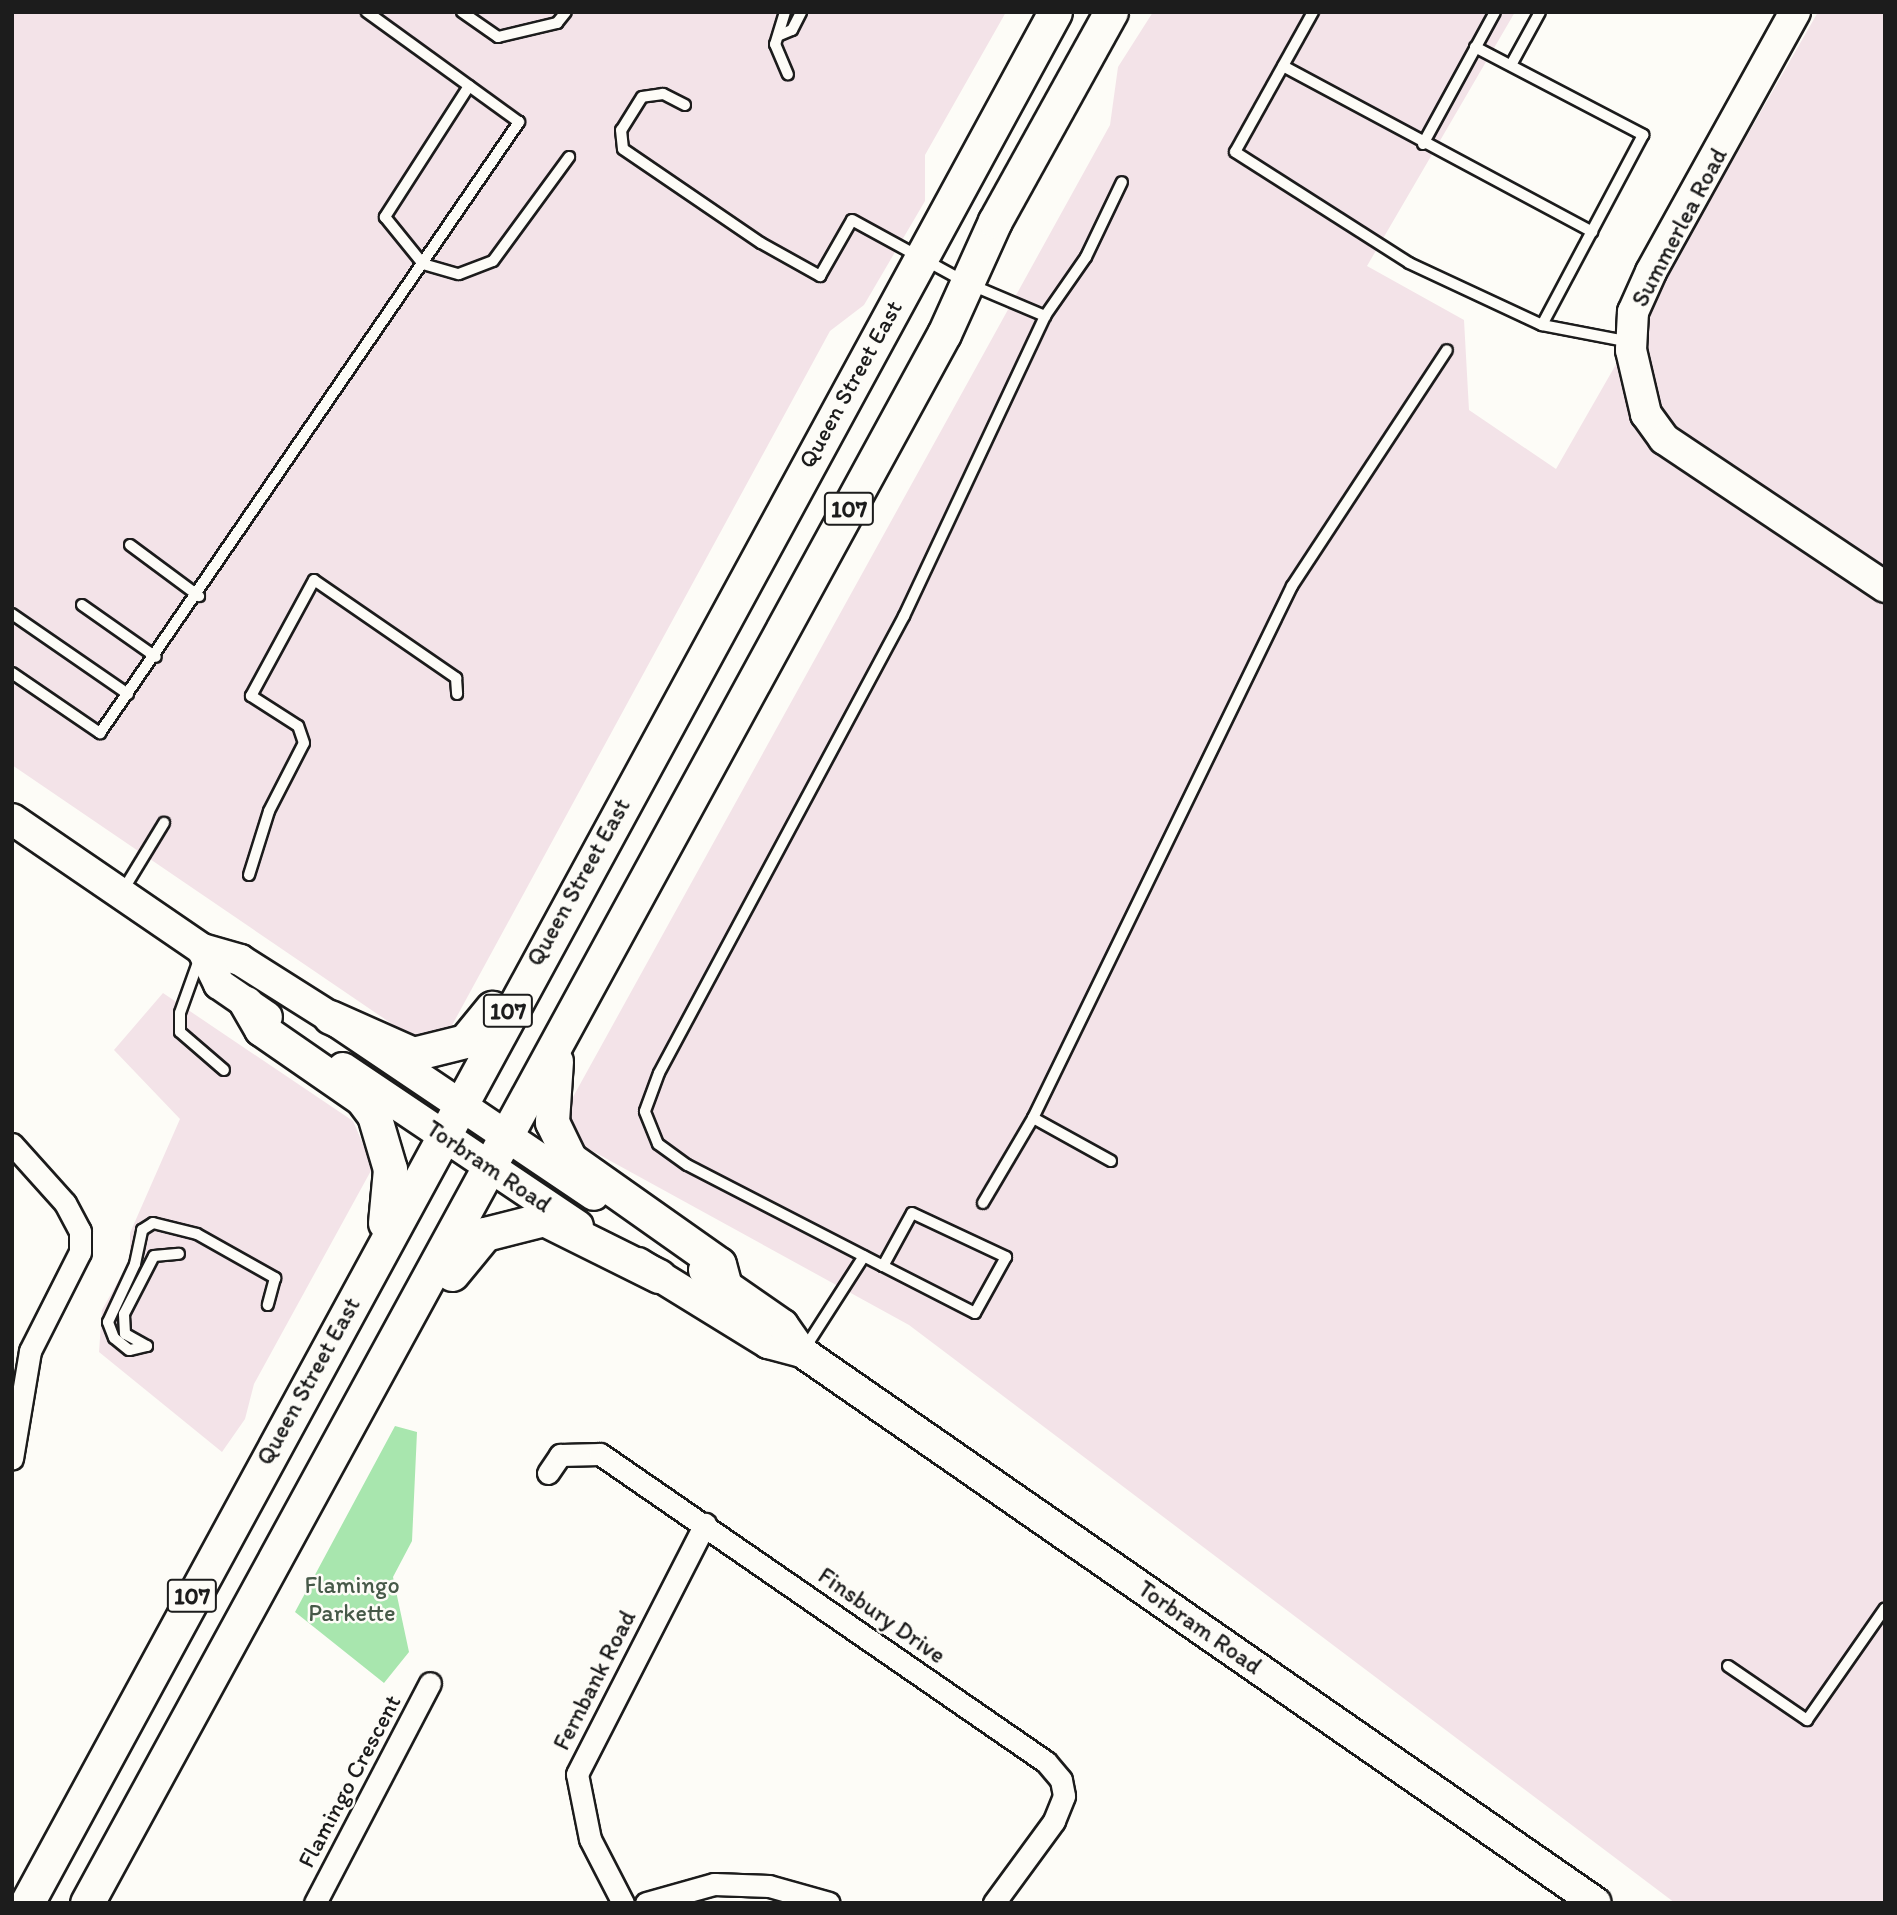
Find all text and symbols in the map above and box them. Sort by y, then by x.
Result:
street label: Summerlea Road [1625,143,1733,311]
street label: Queen Street East [792,295,908,473]
road number: 107 [823,489,875,528]
street label: Queen Street East [520,793,636,971]
road number: 107 [482,992,534,1030]
street label: Torbram Road [421,1114,557,1218]
street label: Queen Street East [250,1292,366,1470]
street label: Finsbury Drive [813,1561,951,1669]
park label: Flamingo Parkette [304,1571,400,1627]
street label: Torbram Road [1133,1574,1267,1680]
road number: 107 [166,1576,218,1616]
street label: Fernbank Road [547,1605,641,1755]
street label: Flamingo Crescent [291,1689,407,1873]

